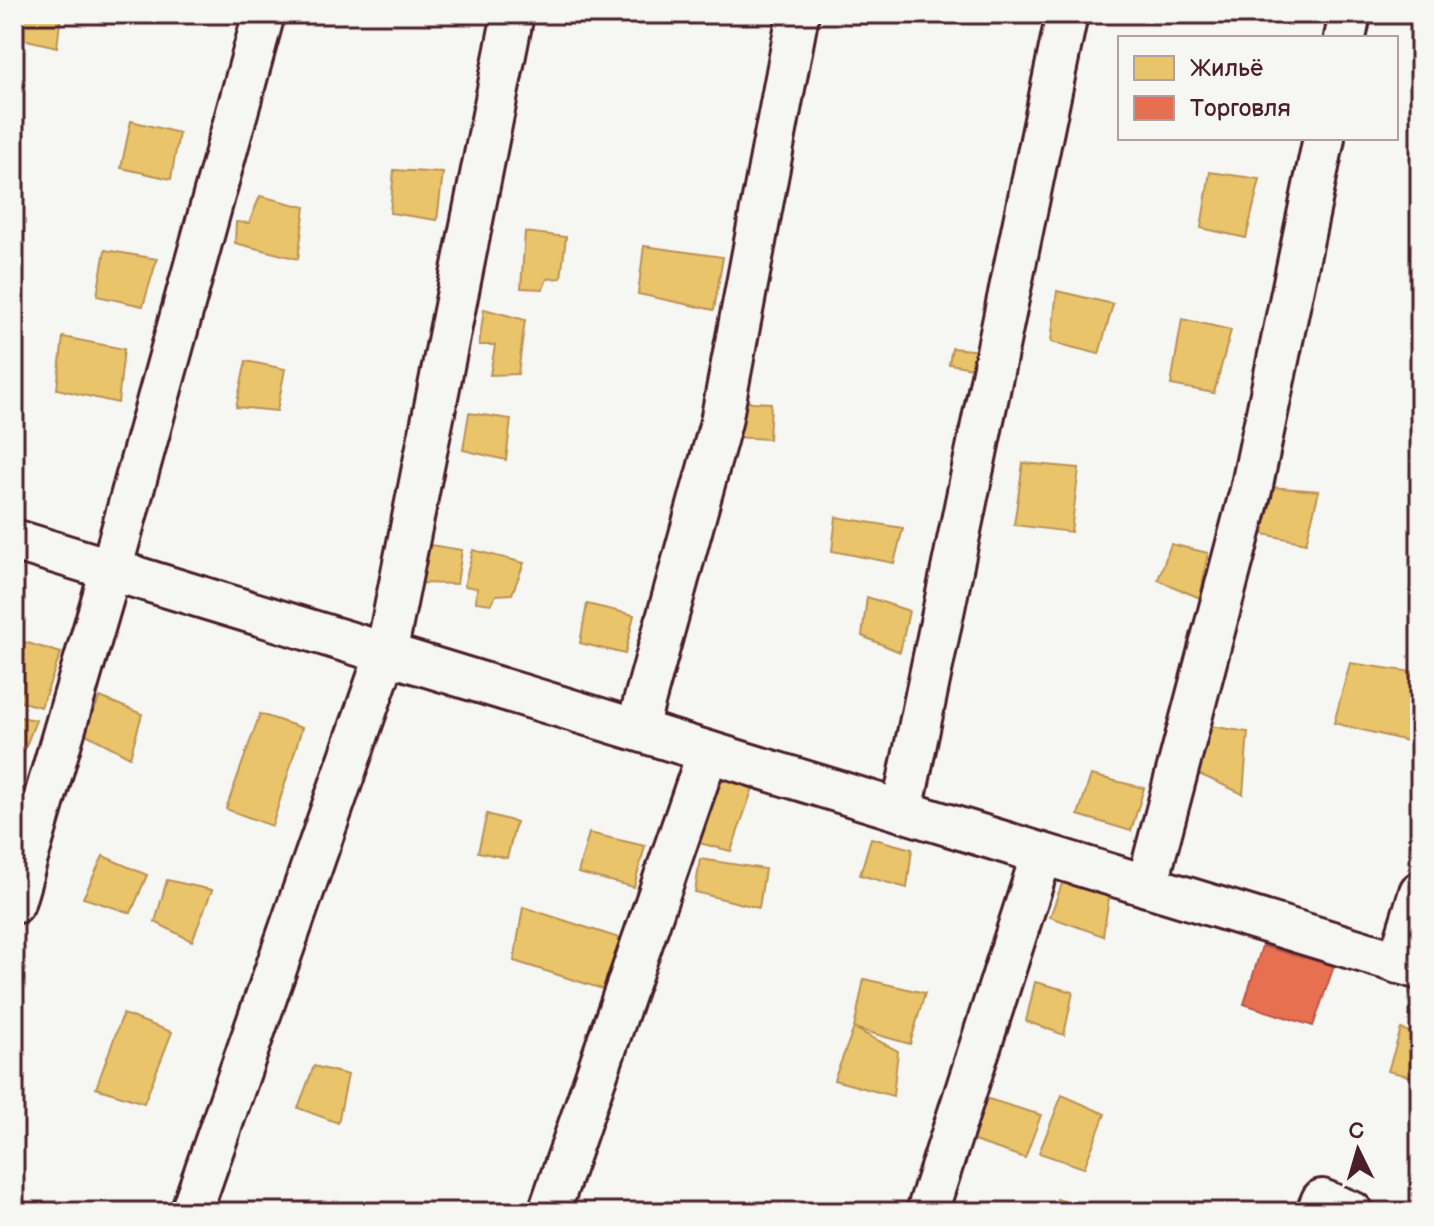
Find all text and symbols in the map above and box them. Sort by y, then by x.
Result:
legend [1118,36,1398,140]
text: Жильё [1190,54,1263,83]
text: Торговля [1190,94,1291,123]
north arrow [1318,1110,1398,1190]
text: С [1348,1117,1365,1146]

